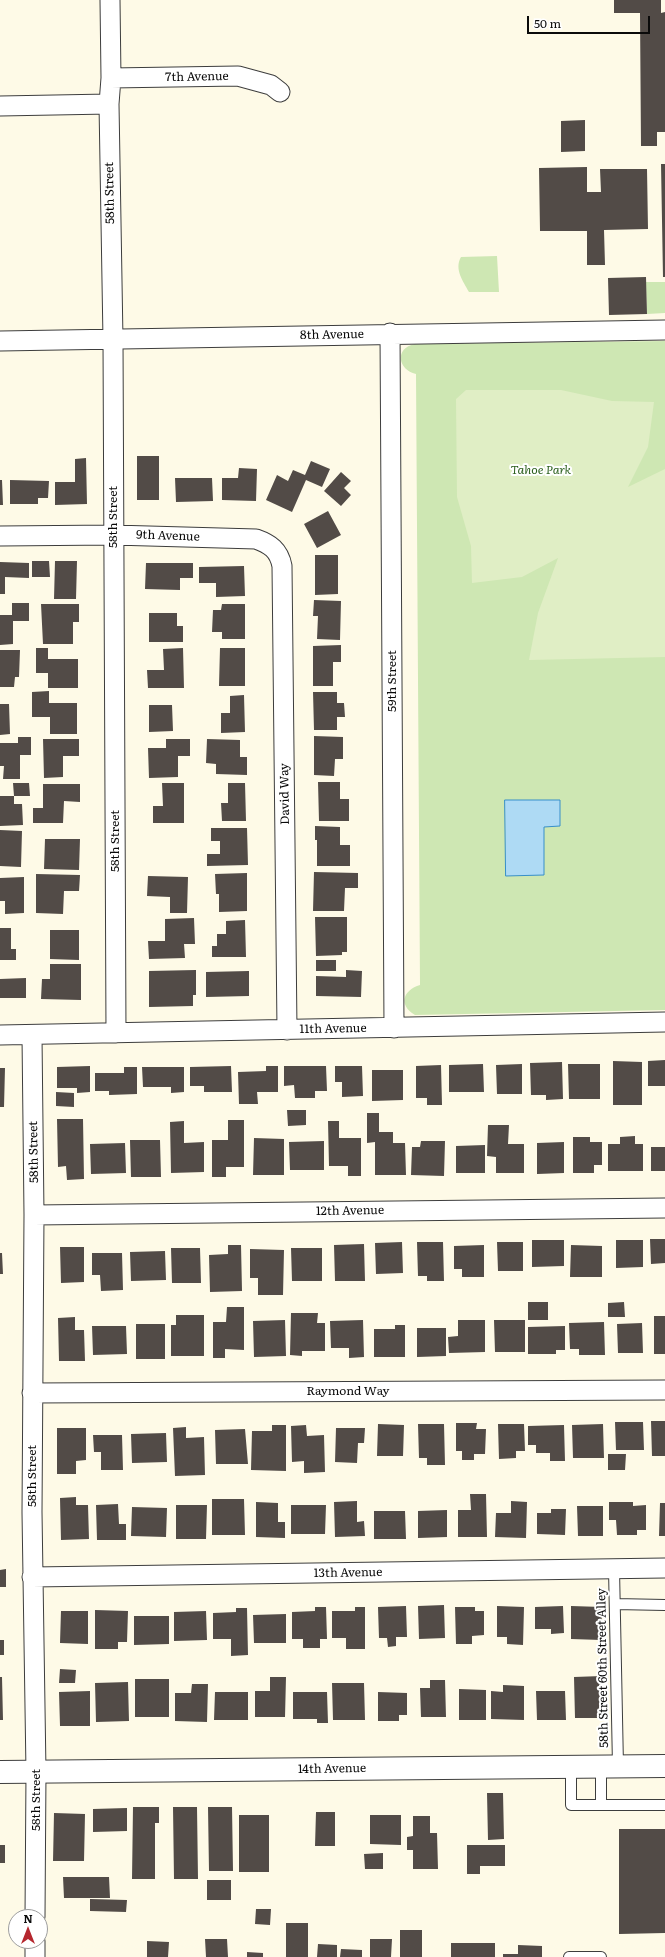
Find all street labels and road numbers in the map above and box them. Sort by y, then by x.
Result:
street label: 7th Avenue [165,69,229,85]
street label: 58th Street [102,162,118,224]
street label: 8th Avenue [300,327,364,343]
street label: 58th Street [106,486,120,548]
street label: 9th Avenue [136,528,200,544]
street label: 59th Street [385,650,399,712]
street label: David Way [277,763,293,825]
street label: 58th Street [108,810,122,872]
street label: 11th Avenue [299,1021,367,1037]
street label: 58th Street [26,1121,42,1183]
street label: 12th Avenue [316,1203,384,1219]
street label: Raymond Way [307,1384,389,1398]
street label: 58th Street [25,1445,39,1507]
street label: 13th Avenue [314,1565,382,1581]
street label: 58th Street 60th Street Alley [594,1588,612,1748]
street label: 14th Avenue [298,1761,366,1777]
street label: 58th Street [29,1769,43,1831]

